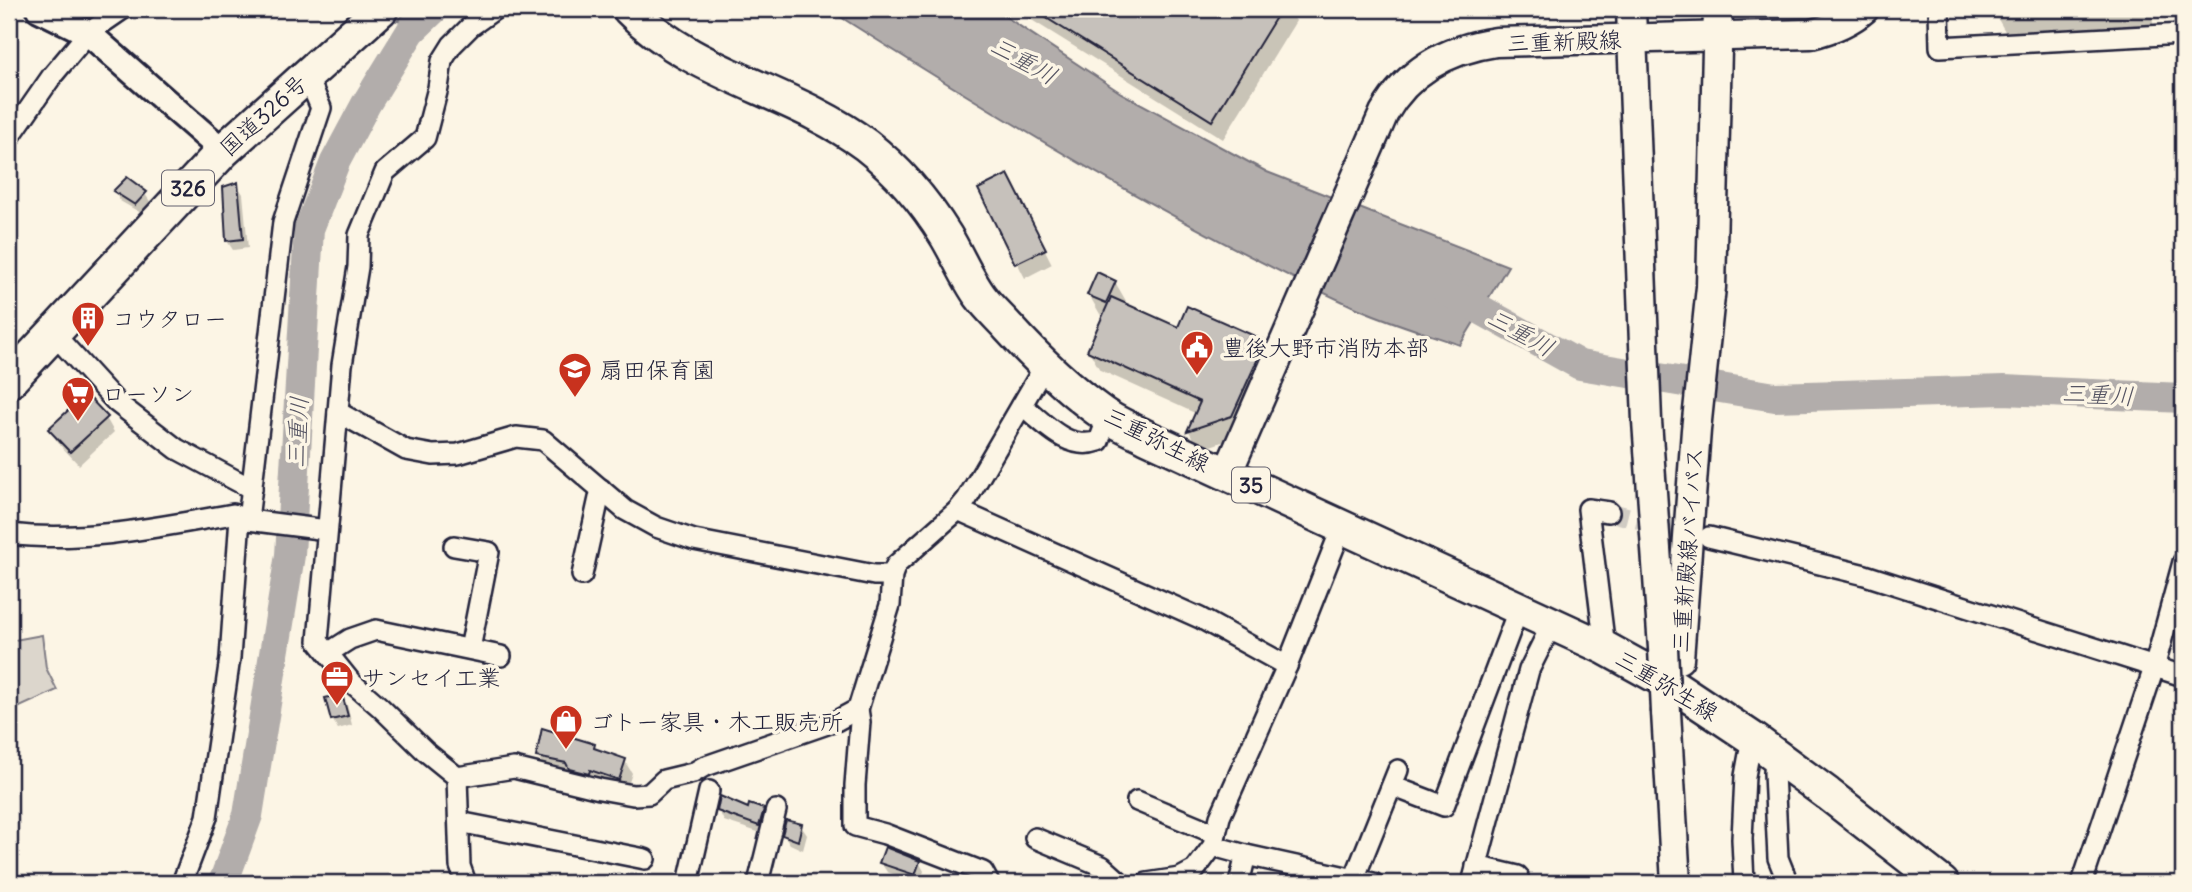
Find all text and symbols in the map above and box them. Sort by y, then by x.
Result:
street label: 三重新殿線 [1506,25,1622,57]
water label: 三重川 [985,29,1063,91]
street label: 国道326号 [213,68,313,162]
road number: 326 [162,170,214,206]
building icon: コウタロー [69,299,107,348]
water label: 三重川 [1482,301,1560,363]
place label: コウタロー [112,304,227,333]
public building icon: 豊後大野市消防本部 [1178,328,1216,377]
place label: 豊後大野市消防本部 [1222,333,1429,362]
school or university icon: 扇田保育園 [556,350,594,399]
place label: 扇田保育園 [600,355,715,384]
supermarket icon: ローソン [59,374,97,423]
water label: 三重川 [2061,377,2135,411]
place label: ローソン [102,379,194,408]
water label: 三重川 [280,395,314,469]
street label: 三重弥生線 [1099,400,1215,478]
street label: 三重新殿線バイパス [1665,446,1709,654]
road number: 35 [1232,468,1270,503]
street label: 三重弥生線 [1610,643,1724,727]
office icon: サンセイ工業 [318,658,356,707]
place label: サンセイ工業 [362,663,500,692]
shop icon: ゴトー家具・木工販売所 [547,702,585,751]
place label: ゴトー家具・木工販売所 [590,707,843,736]

